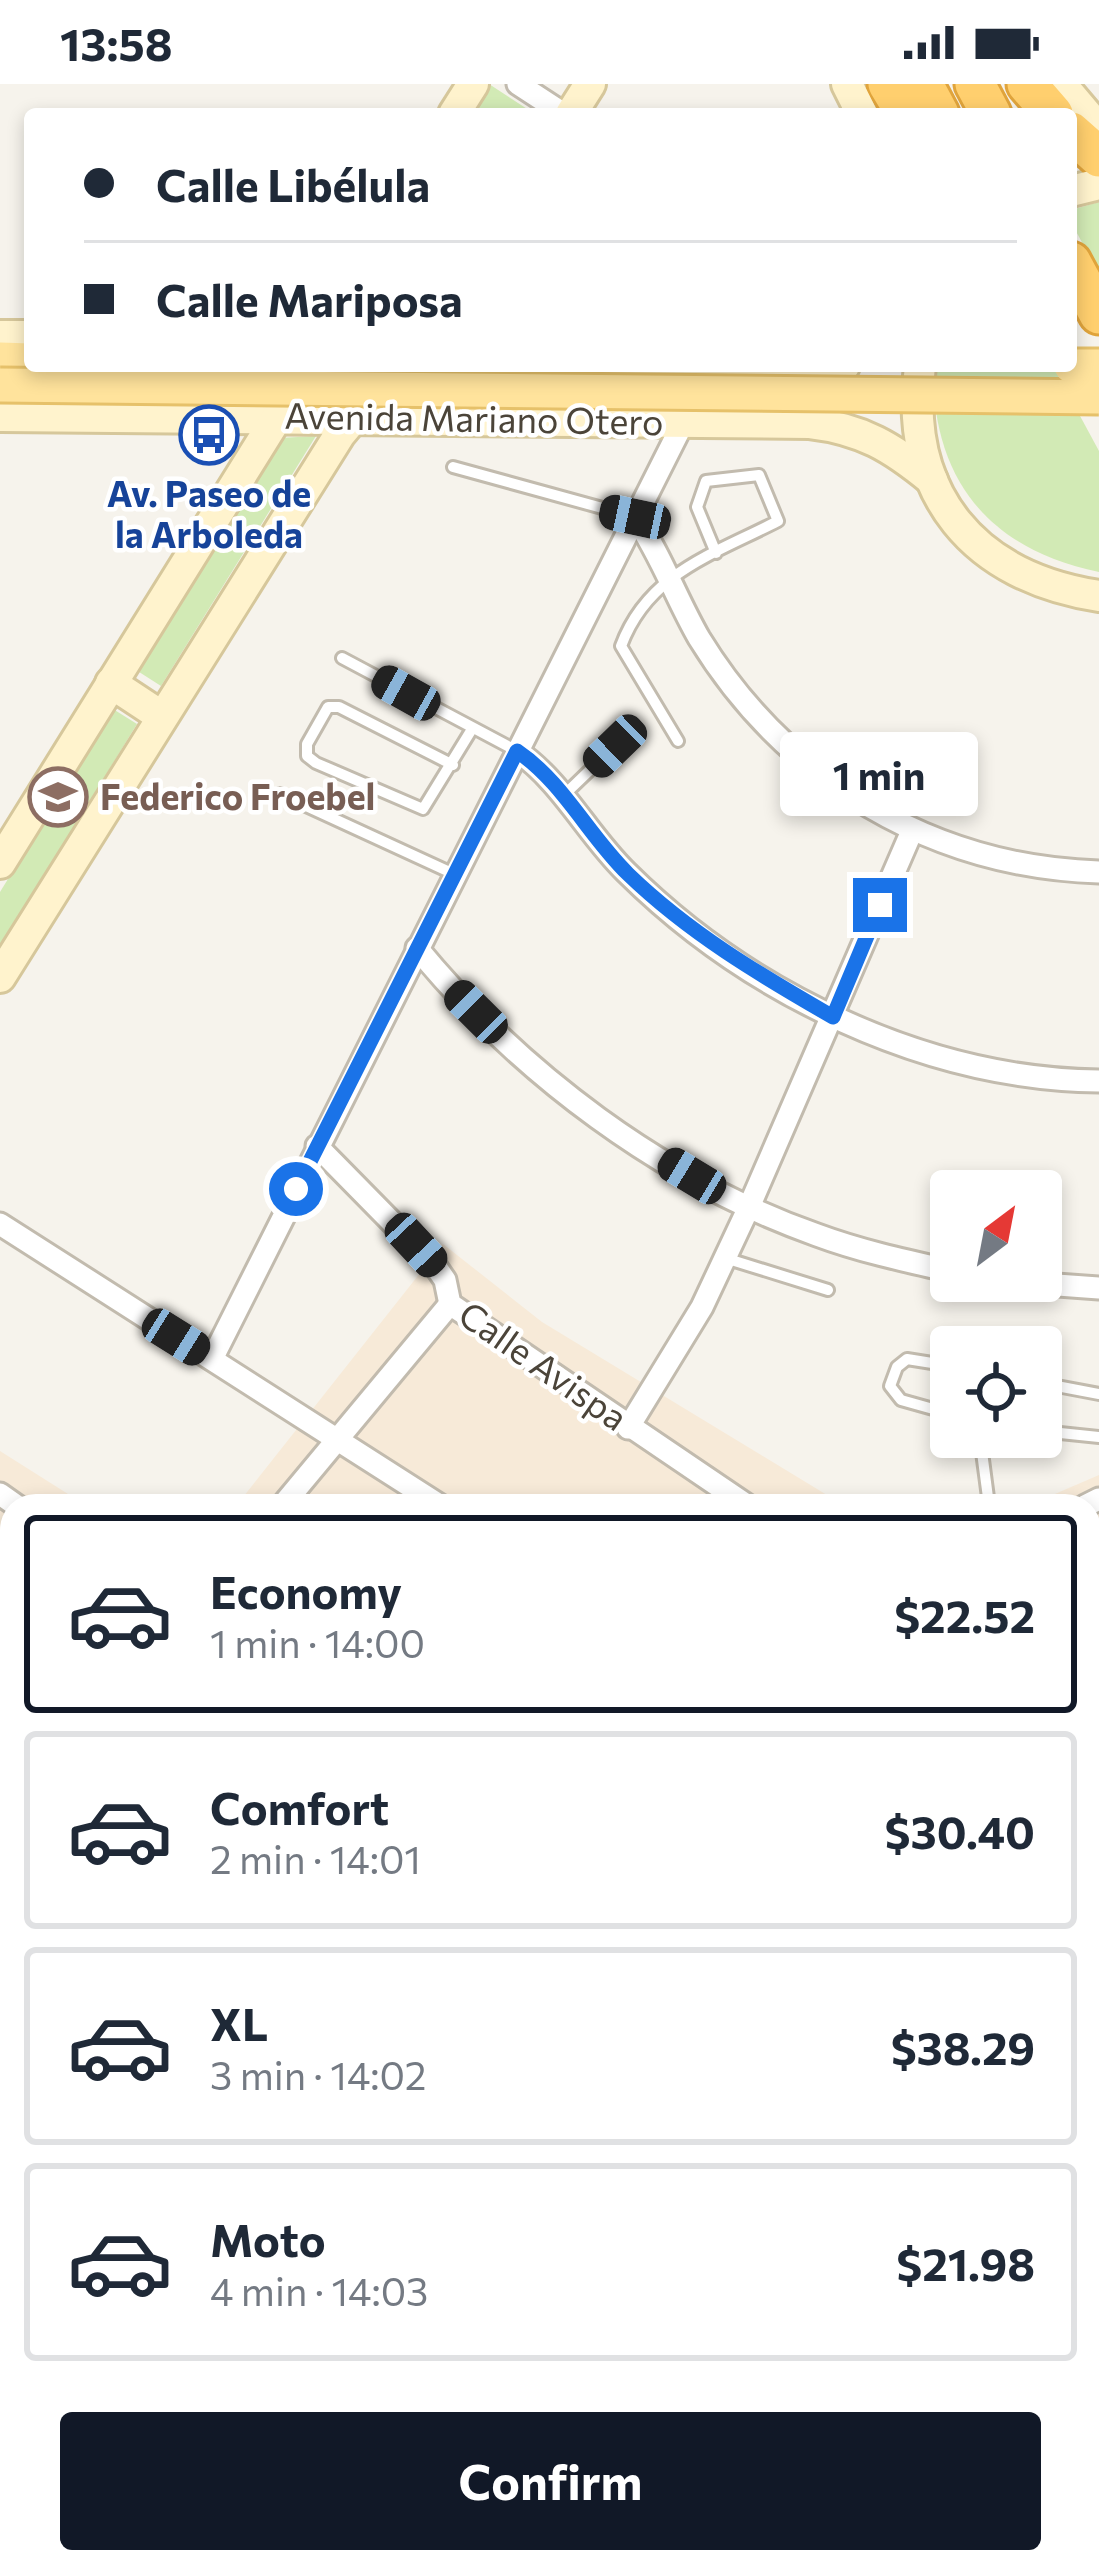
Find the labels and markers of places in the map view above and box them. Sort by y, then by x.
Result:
bus stop icon: Av. Paseo de la Arboleda [178,404,240,466]
place label: Av. Paseo de la Arboleda [107,470,311,555]
school or university icon: Federico Froebel [27,766,89,828]
place label: Federico Froebel [100,773,375,817]

